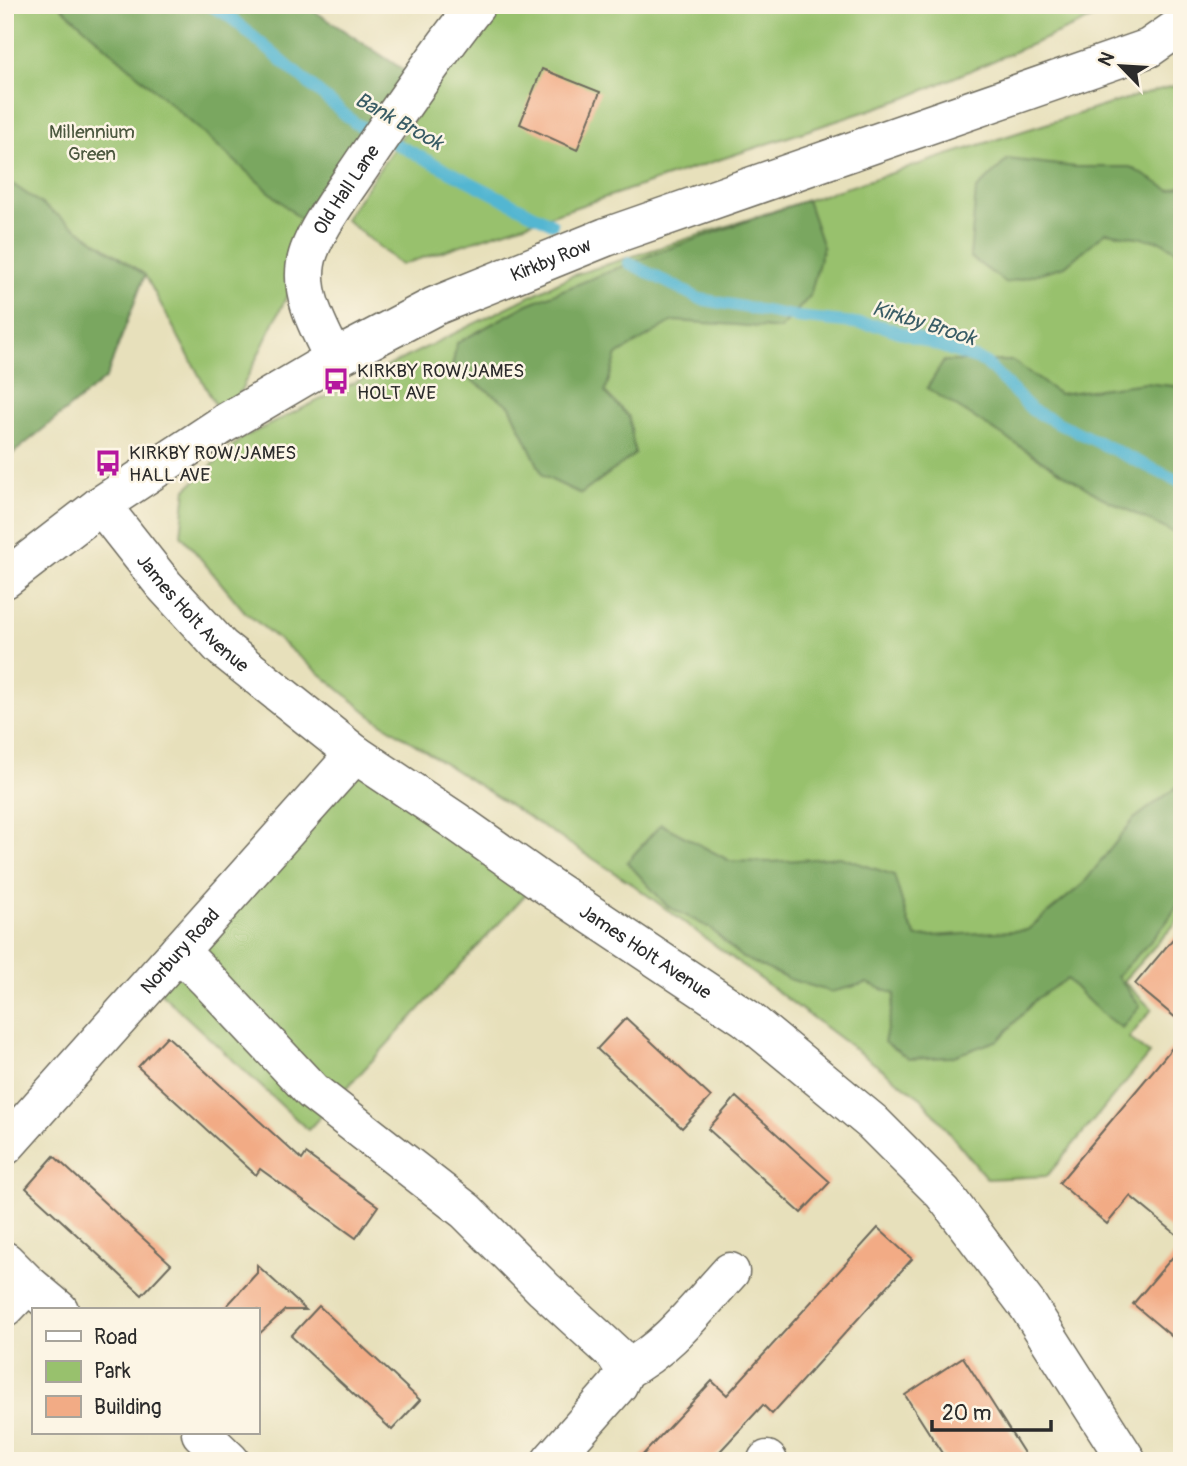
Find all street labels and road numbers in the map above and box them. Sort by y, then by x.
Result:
street label: Old Hall Lane [308,140,385,239]
street label: Kirkby Row [507,233,595,287]
street label: James Holt Avenue [131,549,254,678]
street label: James Holt Avenue [575,899,717,1005]
street label: Norbury Road [136,903,225,999]

